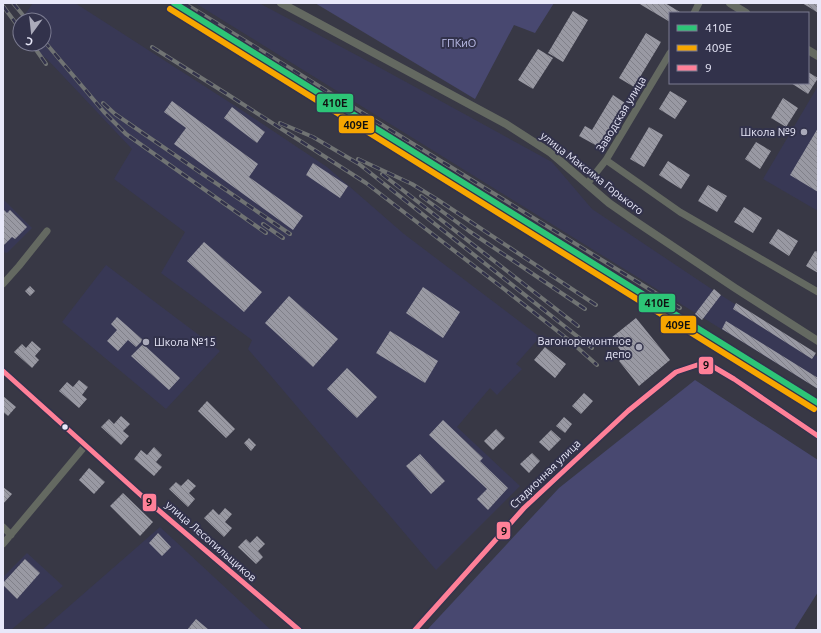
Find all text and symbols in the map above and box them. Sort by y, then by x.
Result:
north arrow [12,12,52,52]
legend [669,12,809,84]
text: 410E [705,21,732,34]
text: С [24,35,34,48]
park label: ГПКиО [442,37,476,49]
text: 409E [705,41,732,54]
text: 9 [705,61,712,74]
street label: Заводская улица [594,74,648,154]
line badge: 410E [316,93,354,113]
text: 410E [322,97,348,109]
line badge: 409E [338,115,375,134]
text: 409E [343,119,369,131]
place label: Школа №9 [741,126,796,138]
marker: Школа №9 [799,127,809,137]
street label: улица Максима Горького [538,129,646,217]
line badge: 410E [638,293,676,313]
text: 410E [644,297,670,309]
line badge: 409E [660,315,697,334]
text: 409E [665,319,691,331]
place label: Вагоноремонтное депо [537,335,631,360]
place label: Школа №15 [154,336,216,348]
marker: Школа №15 [141,337,151,347]
marker: Вагоноремонтное депо [634,342,644,352]
line badge: 9 [698,356,714,375]
text: 9 [703,359,709,371]
unlabelled marker [60,422,70,432]
street label: Стадионная улица [507,437,583,511]
line badge: 9 [142,493,157,512]
text: 9 [146,496,152,508]
street label: улица Лесопильщиков [163,498,259,584]
line badge: 9 [496,521,511,540]
text: 9 [501,525,507,537]

